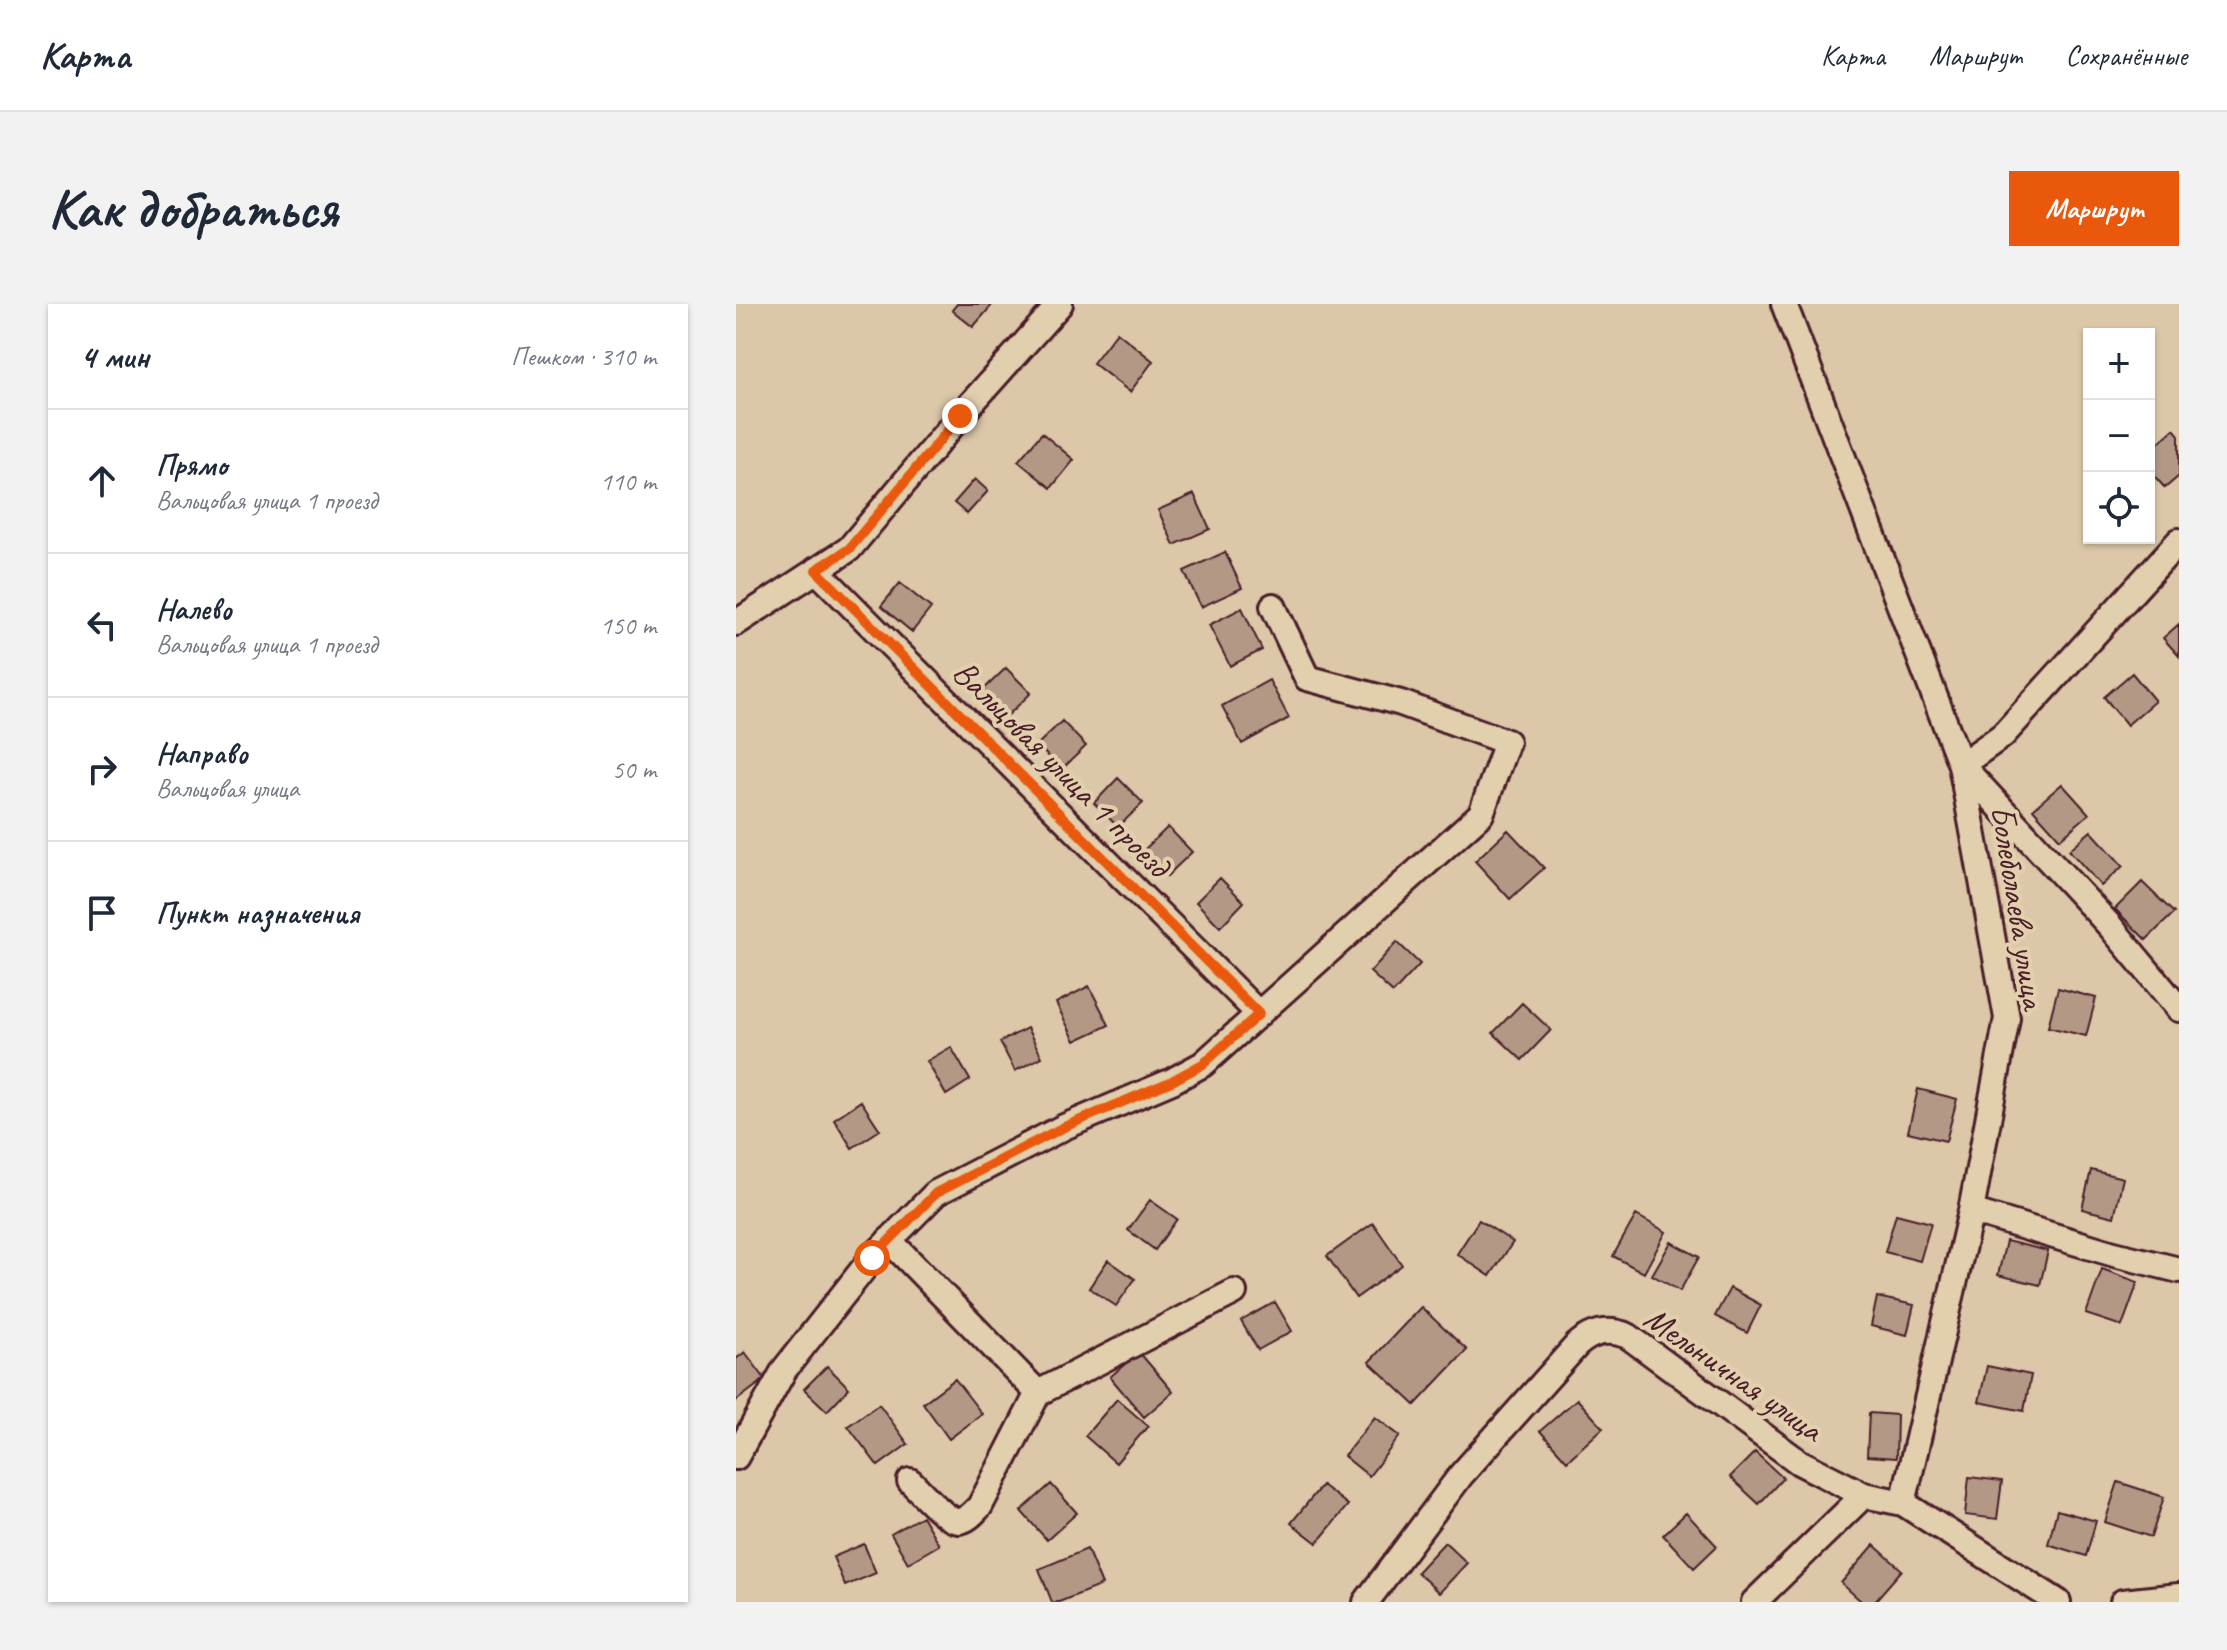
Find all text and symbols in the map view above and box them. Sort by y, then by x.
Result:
text: Карта [40,32,130,79]
text: Карта [1821,38,1885,73]
text: Маршрут [1929,38,2021,73]
text: Сохранённые [2065,38,2187,73]
button: Маршрут [2009,171,2179,246]
text: Как добраться [48,173,338,244]
map controls [2083,328,2155,544]
button: + [2083,328,2155,400]
text: 4 мин [80,335,149,378]
text: Пешком · 310 m [511,340,656,373]
route end [942,398,978,434]
button: − [2083,400,2155,472]
text: Прямо [156,446,227,484]
icon: ahead [80,459,124,503]
text: 110 m [600,465,656,498]
button: locate [2083,472,2155,544]
text: Вальцовая улица 1 проезд [156,484,377,517]
text: Налево [156,590,232,628]
icon: left [80,603,124,647]
text: 150 m [600,609,656,642]
text: Вальцовая улица 1 проезд [156,628,377,661]
street label: Вальцовая улица 1 проезд [944,651,1181,888]
text: Направо [156,734,248,772]
icon: right [80,747,124,791]
text: 50 m [612,753,656,786]
text: Вальцовая улица [156,772,299,805]
street label: Болеболаева улица [1981,802,2056,1015]
icon: arrive [80,891,124,935]
text: Пункт назначения [156,894,359,932]
route start [854,1240,890,1276]
street label: Мельничная улица [1636,1296,1833,1452]

